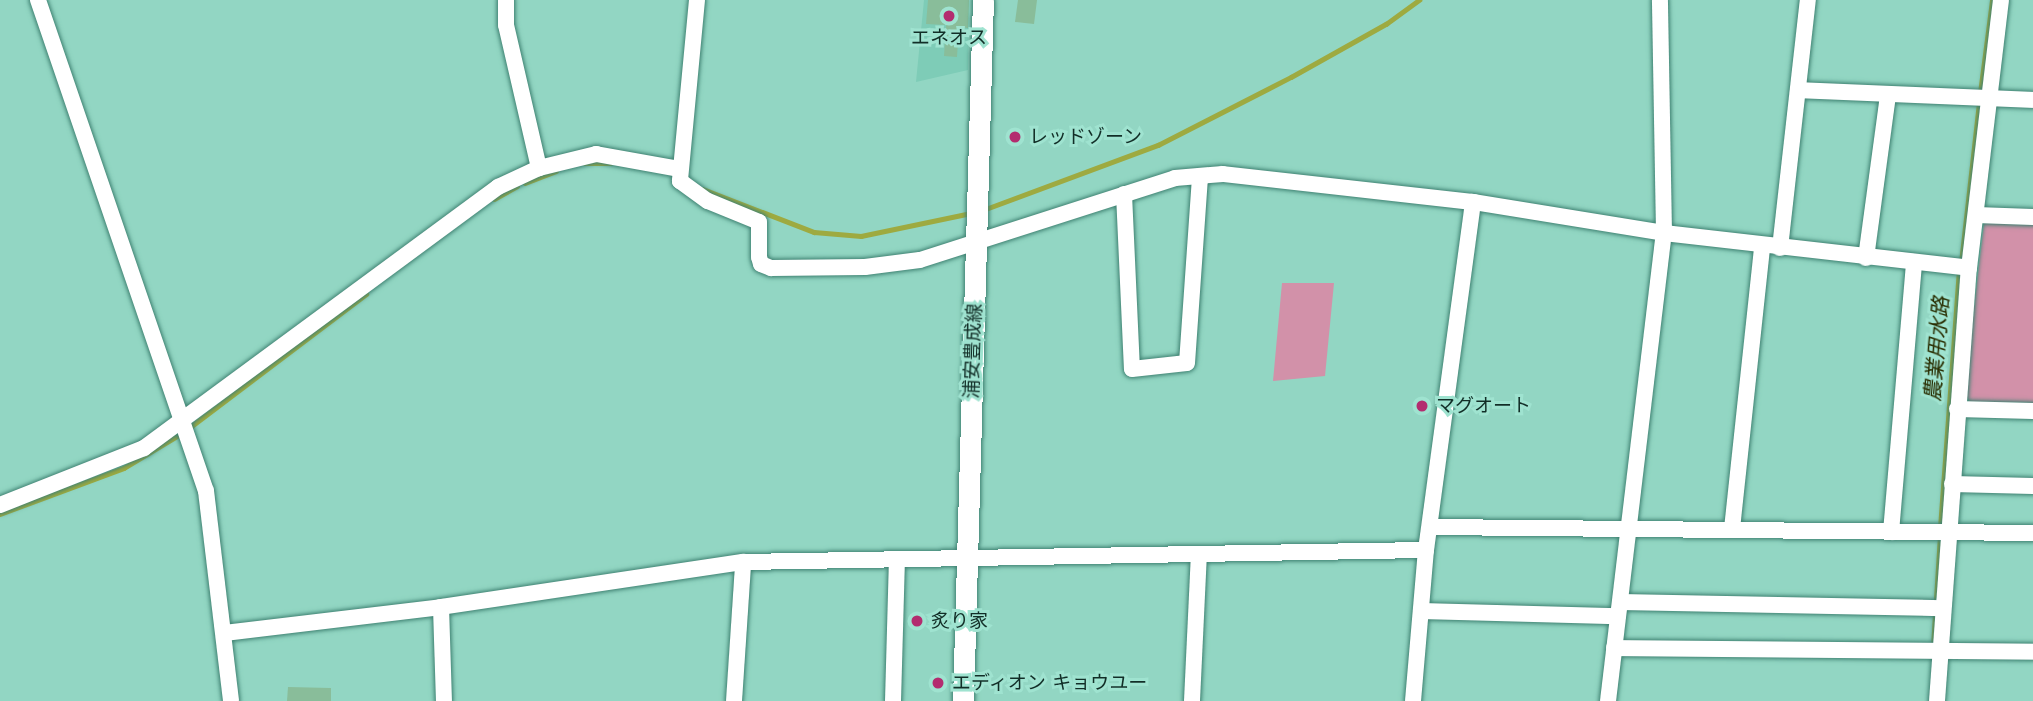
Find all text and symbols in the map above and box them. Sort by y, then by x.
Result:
marker: エネオス [941,8,957,24]
place label: エネオス [911,27,987,49]
place label: レッドゾーン [1029,126,1143,148]
marker: レッドゾーン [1007,129,1023,145]
water label: 農業用水路 [1920,296,1954,402]
street label: 浦安豊成線 [960,303,986,399]
place label: マグオート [1436,395,1531,417]
marker: マグオート [1414,398,1430,414]
place label: 炙り家 [931,610,988,632]
marker: 炙り家 [909,613,925,629]
place label: エディオン キョウユー [952,672,1148,694]
marker: エディオン キョウユー [930,675,946,691]

